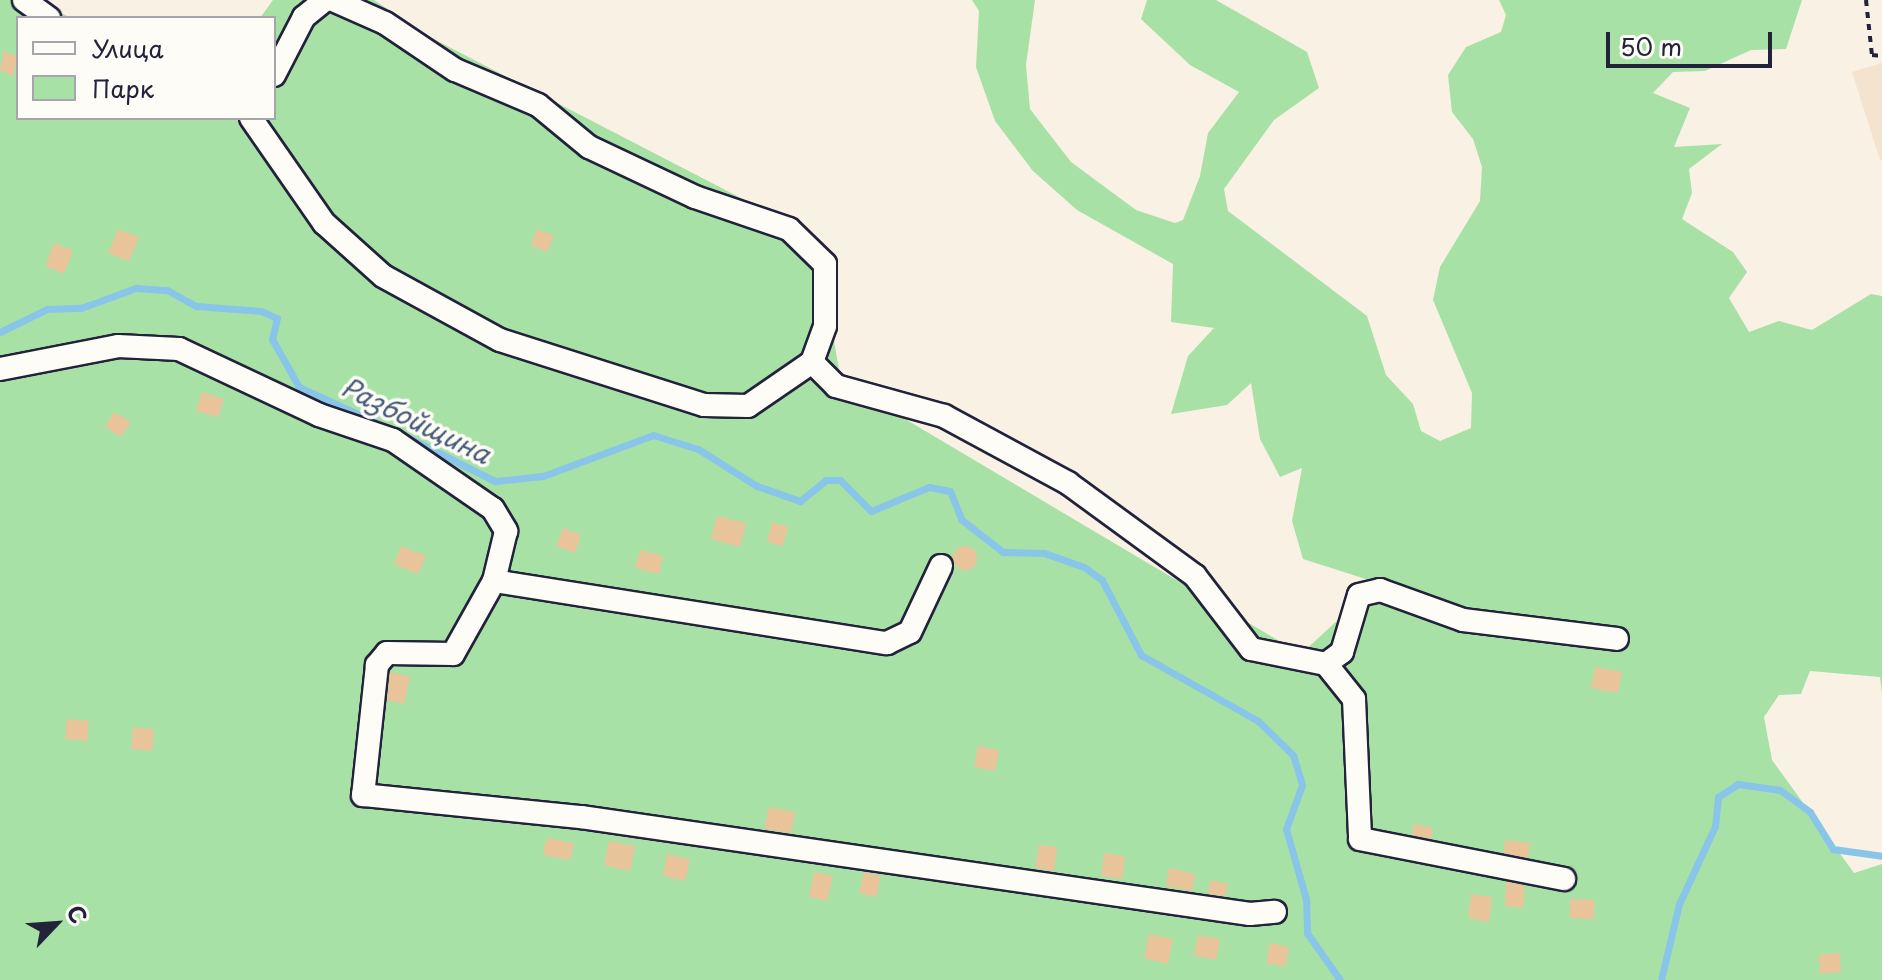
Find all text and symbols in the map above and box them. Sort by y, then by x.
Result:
legend [16,16,276,120]
scale bar [1610,16,1776,66]
text: 50 m [1620,28,1682,64]
text: Улица [92,30,164,66]
text: Парк [92,70,154,106]
water label: Разбойщина [336,370,496,470]
north arrow [16,884,96,964]
text: С [60,899,97,928]

